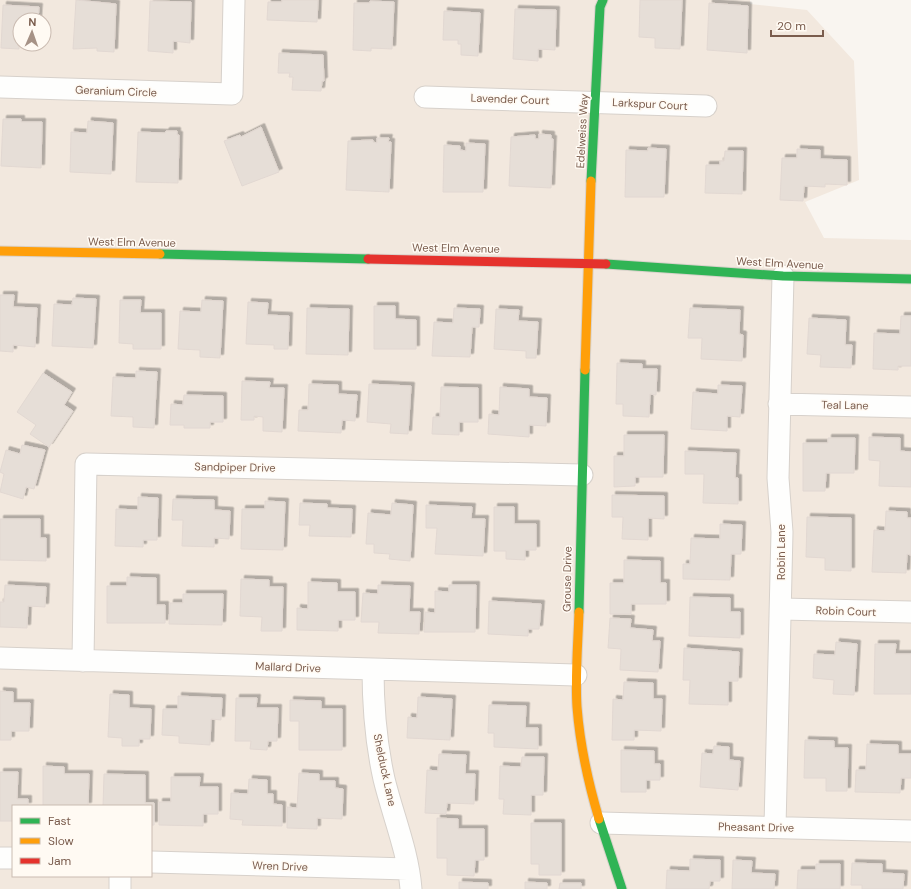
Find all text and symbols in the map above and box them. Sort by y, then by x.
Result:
north arrow [12,12,52,52]
scale bar [771,12,823,38]
text: N [28,15,37,29]
text: 20 m [777,18,806,34]
street label: Geranium Circle [75,83,157,99]
street label: Lavender Court [470,91,550,107]
street label: Edelweiss Way [573,93,591,169]
street label: Larkspur Court [612,95,688,113]
street label: West Elm Avenue [88,234,176,250]
street label: West Elm Avenue [412,240,500,256]
street label: West Elm Avenue [736,254,824,272]
street label: Teal Lane [821,398,869,412]
street label: Sandpiper Drive [194,459,276,475]
street label: Robin Lane [774,524,788,580]
street label: Grouse Drive [559,546,575,612]
street label: Robin Court [815,603,877,619]
street label: Mallard Drive [255,659,321,675]
street label: Shelduck Lane [370,732,400,808]
legend [12,805,152,877]
text: Fast [48,813,71,829]
street label: Pheasant Drive [718,819,794,835]
text: Slow [48,833,74,849]
text: Jam [48,853,71,869]
street label: Wren Drive [252,858,308,874]

